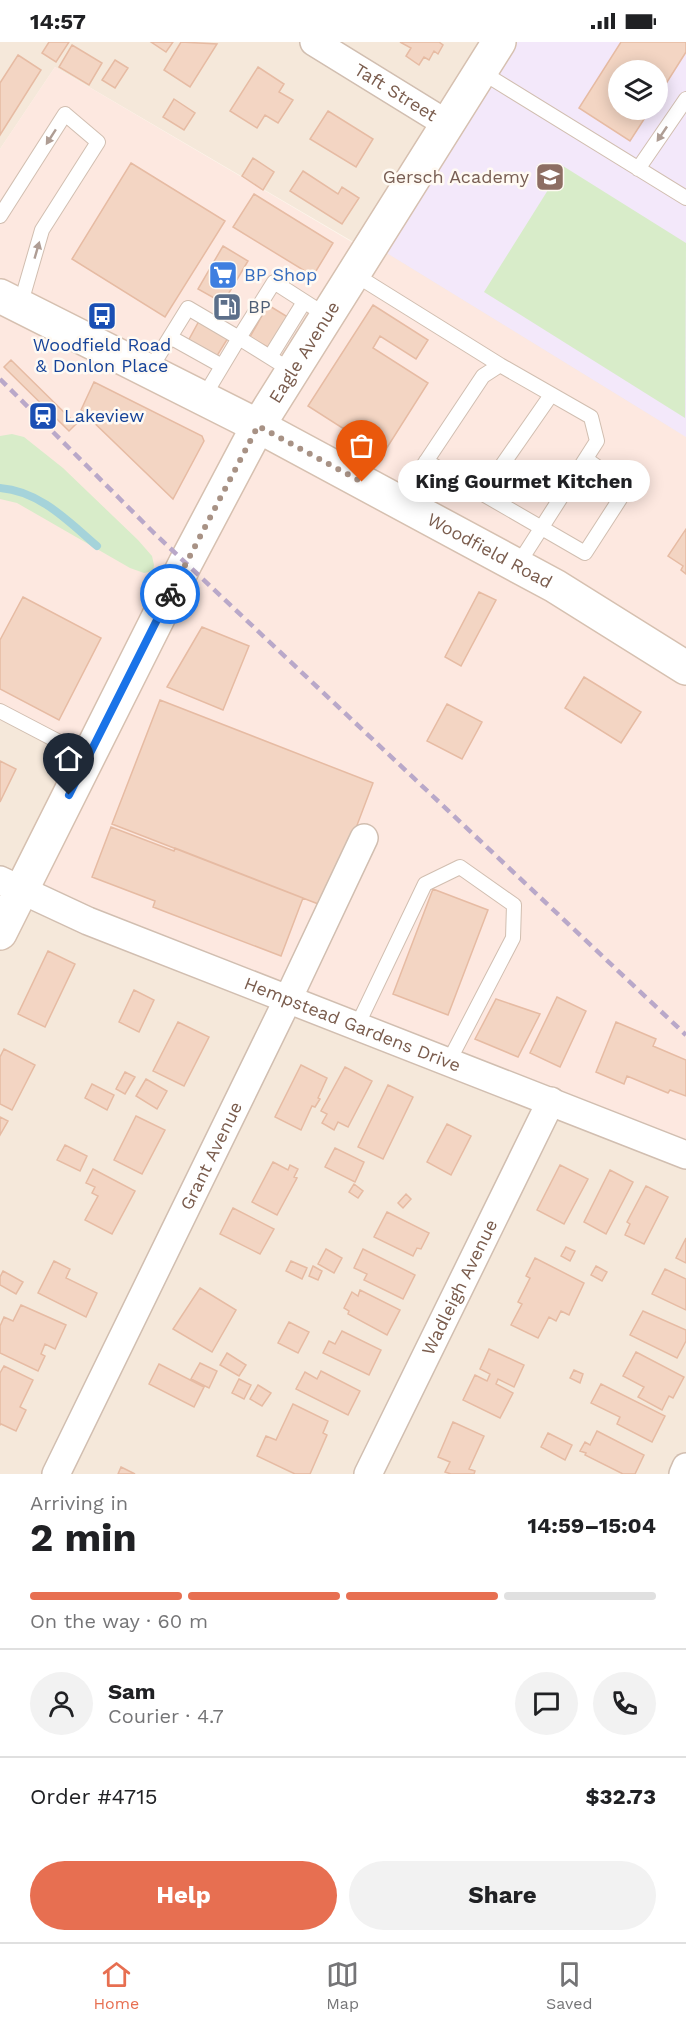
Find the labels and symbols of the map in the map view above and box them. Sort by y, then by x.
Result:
street label: Taft Street [351,59,442,126]
one-way arrow [656,126,668,142]
one-way arrow [45,129,56,145]
school or university icon: Gersch Academy [534,161,566,193]
place label: Gersch Academy [383,166,530,187]
one-way arrow [33,241,42,259]
supermarket icon: BP Shop [207,259,239,291]
place label: BP Shop [244,264,317,285]
fuel station icon: BP [211,291,243,323]
place label: BP [248,296,271,317]
street label: Eagle Avenue [264,297,344,407]
bus stop icon: Woodfield Road & Donlon Place [86,300,118,332]
place label: Woodfield Road & Donlon Place [33,334,171,376]
station icon: Lakeview [27,400,59,432]
place label: Lakeview [64,405,144,426]
pin [336,420,387,482]
callout: King Gourmet Kitchen [398,461,650,503]
street label: Woodfield Road [424,508,556,593]
courier [140,564,200,624]
pin [43,733,94,795]
street label: Hempstead Gardens Drive [241,972,464,1076]
street label: Grant Avenue [176,1098,246,1213]
street label: Wadleigh Avenue [417,1216,501,1358]

